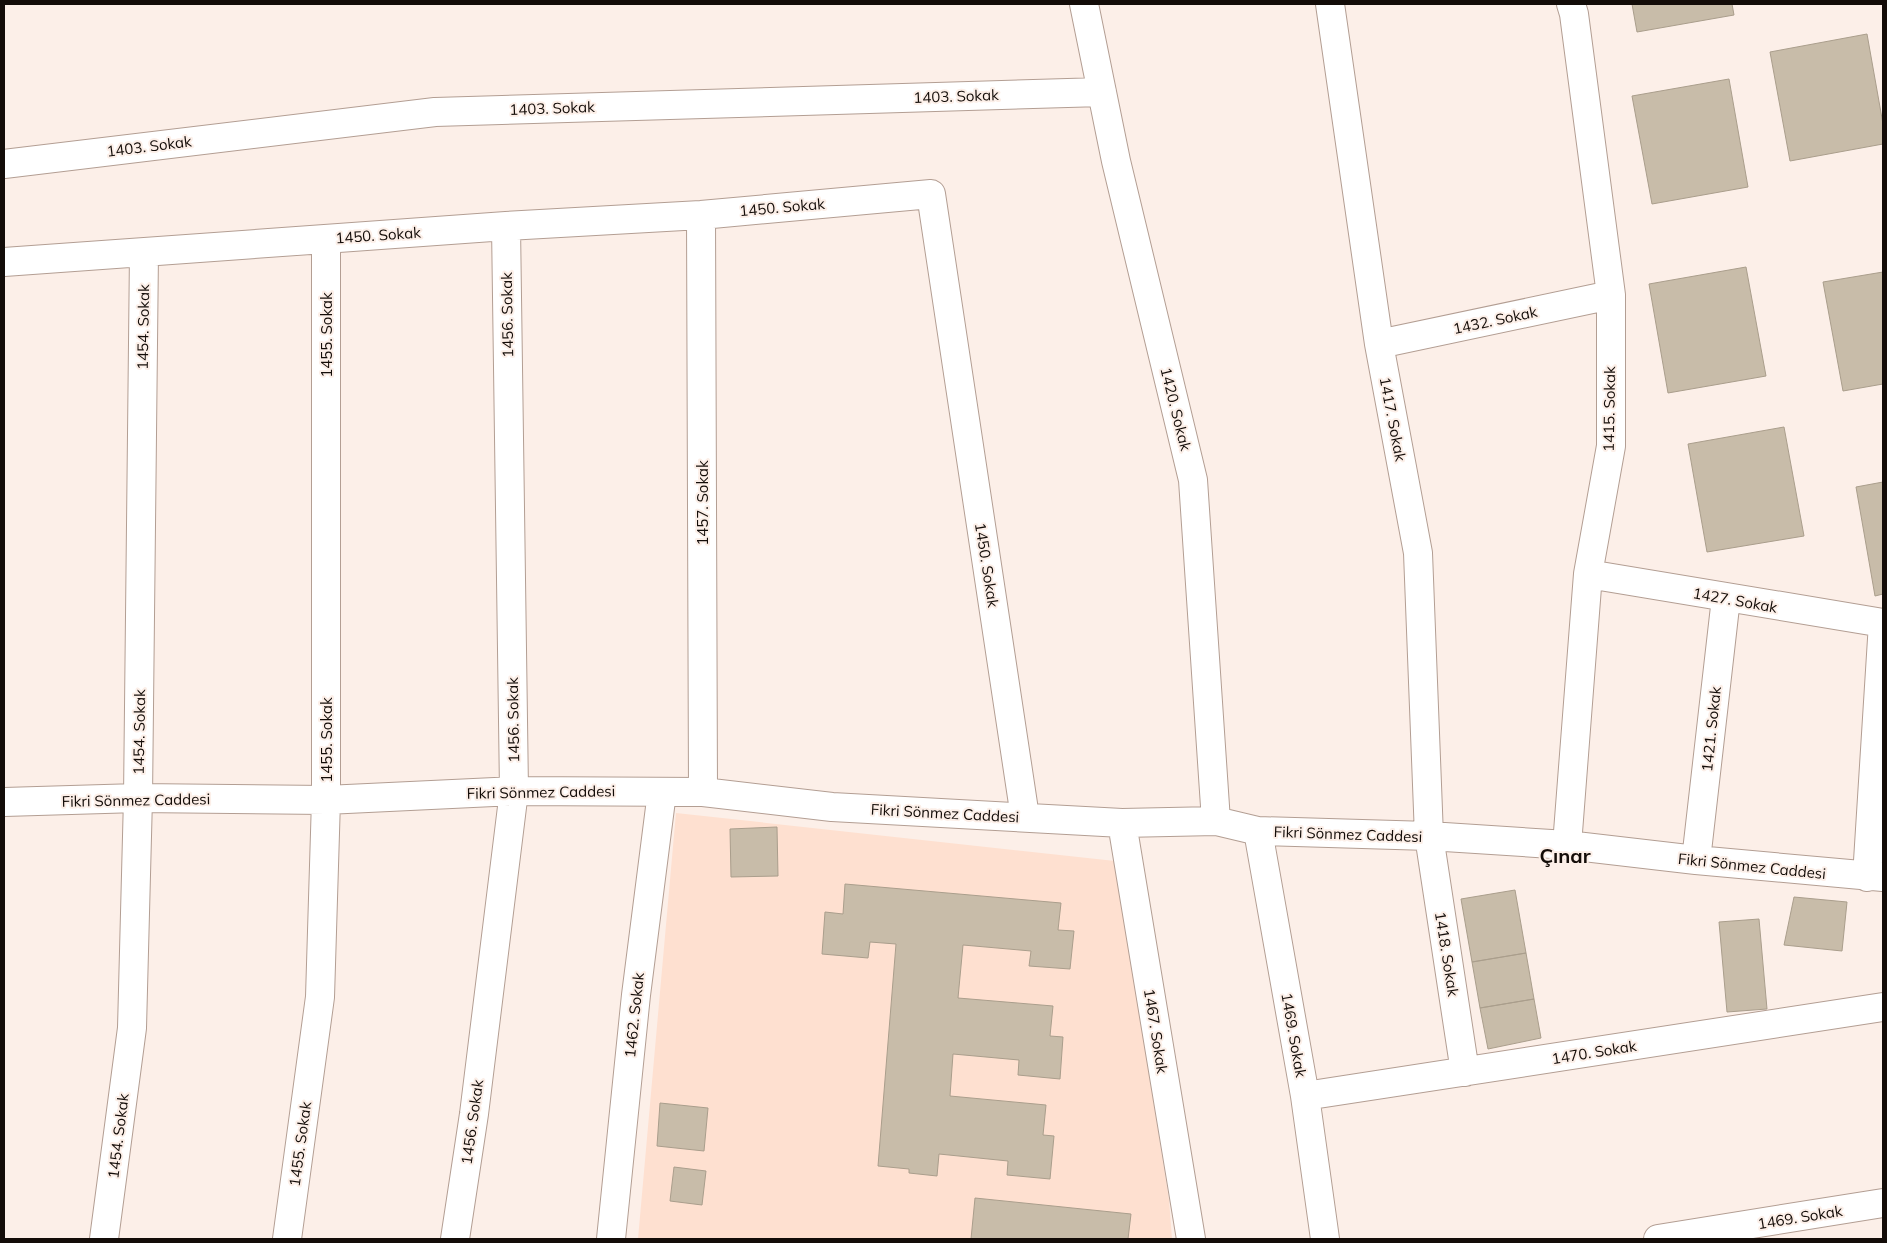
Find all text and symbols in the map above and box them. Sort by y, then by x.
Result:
street label: 1403. Sokak [913,85,999,107]
street label: 1403. Sokak [509,97,595,119]
street label: 1403. Sokak [105,131,193,161]
street label: 1450. Sokak [739,194,826,220]
street label: 1450. Sokak [335,223,422,247]
street label: 1456. Sokak [497,272,517,358]
street label: 1454. Sokak [133,284,153,370]
street label: 1455. Sokak [317,292,336,378]
street label: 1432. Sokak [1451,302,1539,338]
street label: 1420. Sokak [1156,365,1196,453]
street label: 1415. Sokak [1599,366,1619,452]
street label: 1417. Sokak [1376,375,1411,463]
street label: 1457. Sokak [693,460,712,546]
street label: 1450. Sokak [971,521,1003,609]
street label: 1427. Sokak [1691,583,1779,617]
street label: 1456. Sokak [503,677,523,763]
street label: 1421. Sokak [1697,685,1725,773]
street label: 1454. Sokak [129,689,149,775]
street label: 1455. Sokak [317,697,336,783]
street label: Fikri Sönmez Caddesi [467,781,615,803]
street label: Fikri Sönmez Caddesi [62,789,210,811]
street label: Fikri Sönmez Caddesi [870,800,1020,826]
street label: Fikri Sönmez Caddesi [1273,822,1423,846]
district label: Çınar [1539,843,1591,868]
street label: Fikri Sönmez Caddesi [1677,849,1827,883]
street label: 1418. Sokak [1431,910,1463,998]
street label: 1462. Sokak [620,971,648,1059]
street label: 1467. Sokak [1140,987,1172,1075]
street label: 1469. Sokak [1277,991,1311,1079]
street label: 1470. Sokak [1550,1036,1638,1068]
street label: 1456. Sokak [457,1078,487,1166]
street label: 1454. Sokak [103,1092,133,1180]
street label: 1455. Sokak [285,1100,315,1188]
street label: 1469. Sokak [1756,1201,1844,1233]

